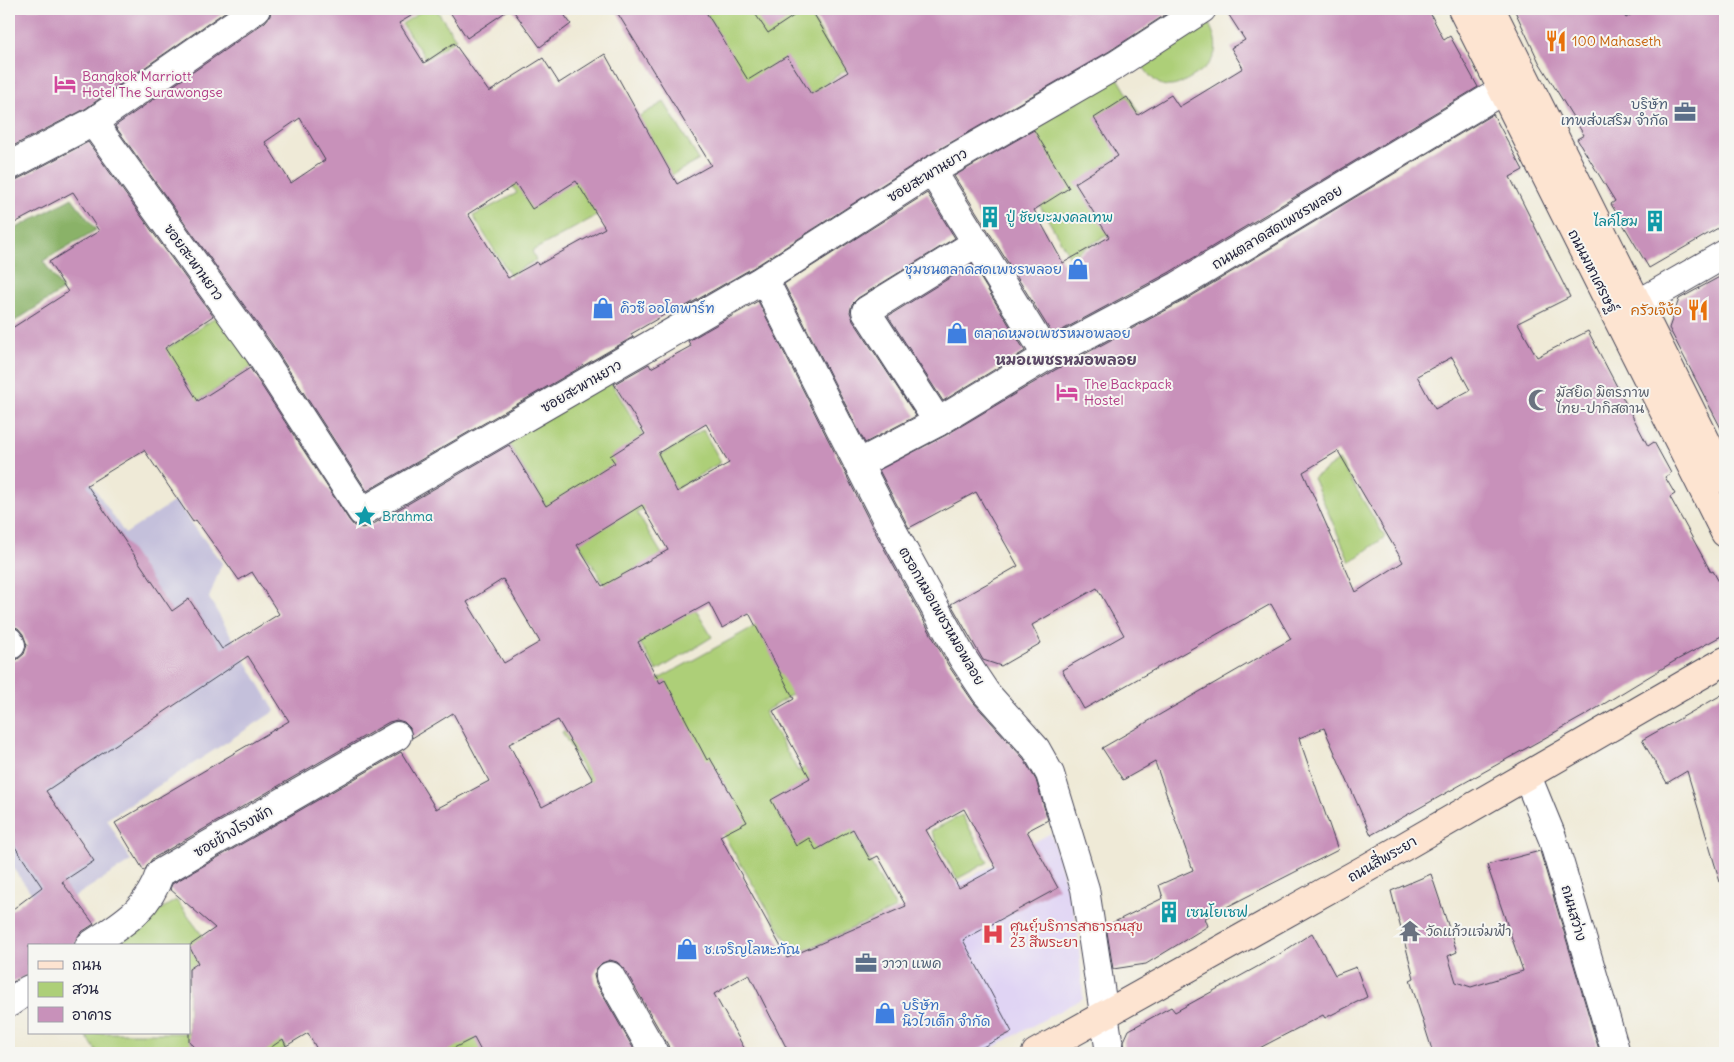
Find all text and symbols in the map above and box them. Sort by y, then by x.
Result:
restaurant icon: 100 Mahaseth [1543,28,1569,54]
place label: 100 Mahaseth [1572,32,1661,50]
place label: Bangkok Marriott Hotel The Surawongse [82,67,223,101]
hotel icon: Bangkok Marriott Hotel The Surawongse [52,71,78,97]
place label: บริษัท เทพส่งเสริม จำกัด [1561,95,1668,129]
office icon: บริษัท เทพส่งเสริม จำกัด [1672,99,1698,125]
street label: ซอยสะพานยาว [884,144,970,206]
street label: ถนนตลาดสดเพชรพลอย [1208,181,1346,273]
building icon: ปู่ ชัยยะมงคลเทพ [977,204,1003,230]
place label: ปู่ ชัยยะมงคลเทพ [1006,208,1113,227]
building icon: ไลค์โฮม [1642,208,1668,234]
place label: ไลค์โฮม [1593,212,1638,230]
street label: ซอยสะพานยาว [160,220,228,304]
street label: ถนนมหาเศรษฐ์ [1564,226,1622,316]
shop icon: ชุมชนตลาดสดเพชรพลอย [1065,256,1091,282]
place label: ชุมชนตลาดสดเพชรพลอย [904,260,1062,279]
shop icon: คิวซี ออโตพาร์ท [590,295,616,321]
restaurant icon: ครัวเจ๊ง้อ [1685,297,1711,323]
place label: คิวซี ออโตพาร์ท [620,299,715,317]
place label: ครัวเจ๊ง้อ [1631,301,1682,319]
shop icon: ตลาดหมอเพชรหมอพลอย [944,320,970,346]
place label: ตลาดหมอเพชรหมอพลอย [974,324,1131,342]
district label: หมอเพชรหมอพลอย [995,350,1137,369]
street label: ซอยสะพานยาว [537,356,625,416]
place label: The Backpack Hostel [1084,375,1172,409]
hotel icon: The Backpack Hostel [1054,379,1080,405]
place label: มัสยิด มิตรภาพ ไทย-ปากิสตาน [1555,383,1650,417]
mosque icon: มัสยิด มิตรภาพ ไทย-ปากิสตาน [1526,387,1552,413]
place icon: Brahma [352,503,378,529]
place label: Brahma [382,507,433,525]
street label: ตรอกหมอเพชรหมอพลอย [895,543,989,689]
street label: ซอยข้างโรงพัก [190,801,276,861]
street label: ถนนสี่พระยา [1342,828,1420,886]
street label: ถนนสว่าง [1557,883,1591,943]
building icon: เซนโยเซฟ [1156,899,1182,925]
place label: เซนโยเซฟ [1186,903,1248,921]
place label: ศูนย์บริการสาธารณสุข 23 สี่พระยา [1010,917,1143,951]
temple icon: วัดแก้วแจ่มฟ้า [1397,918,1423,944]
hospital icon: ศูนย์บริการสาธารณสุข 23 สี่พระยา [980,921,1006,947]
place label: วัดแก้วแจ่มฟ้า [1426,922,1512,940]
shop icon: ช.เจริญโลหะภัณ [674,936,700,962]
place label: ช.เจริญโลหะภัณ [704,940,800,958]
legend [28,944,190,1034]
office icon: วาวา แพค [853,950,879,976]
place label: วาวา แพค [882,954,942,972]
text: ถนน [72,955,101,974]
text: สวน [72,979,99,998]
place label: บริษัท นิวไวเต็ก จำกัด [902,996,990,1030]
shop icon: บริษัท นิวไวเต็ก จำกัด [872,1000,898,1026]
text: อาคาร [72,1005,112,1024]

